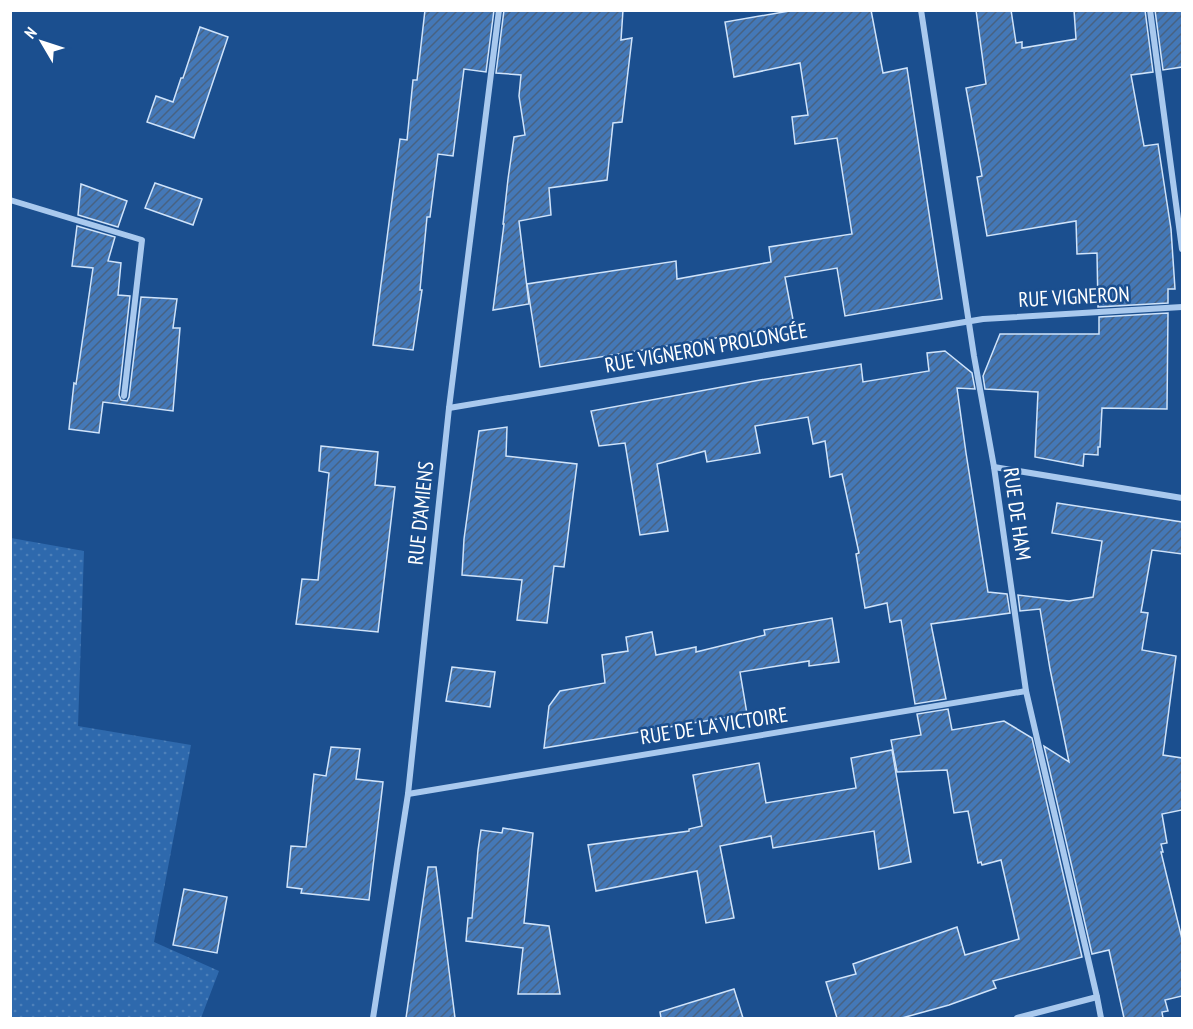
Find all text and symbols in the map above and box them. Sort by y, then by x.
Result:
north arrow [12,12,72,72]
text: N [20,23,41,42]
street label: RUE VIGNERON [1018,280,1130,313]
street label: RUE VIGNERON PROLONGÉE [603,316,809,379]
street label: RUE D'AMIENS [402,460,439,566]
street label: RUE DE HAM [998,466,1037,562]
street label: RUE DE LA VICTOIRE [638,701,790,750]

